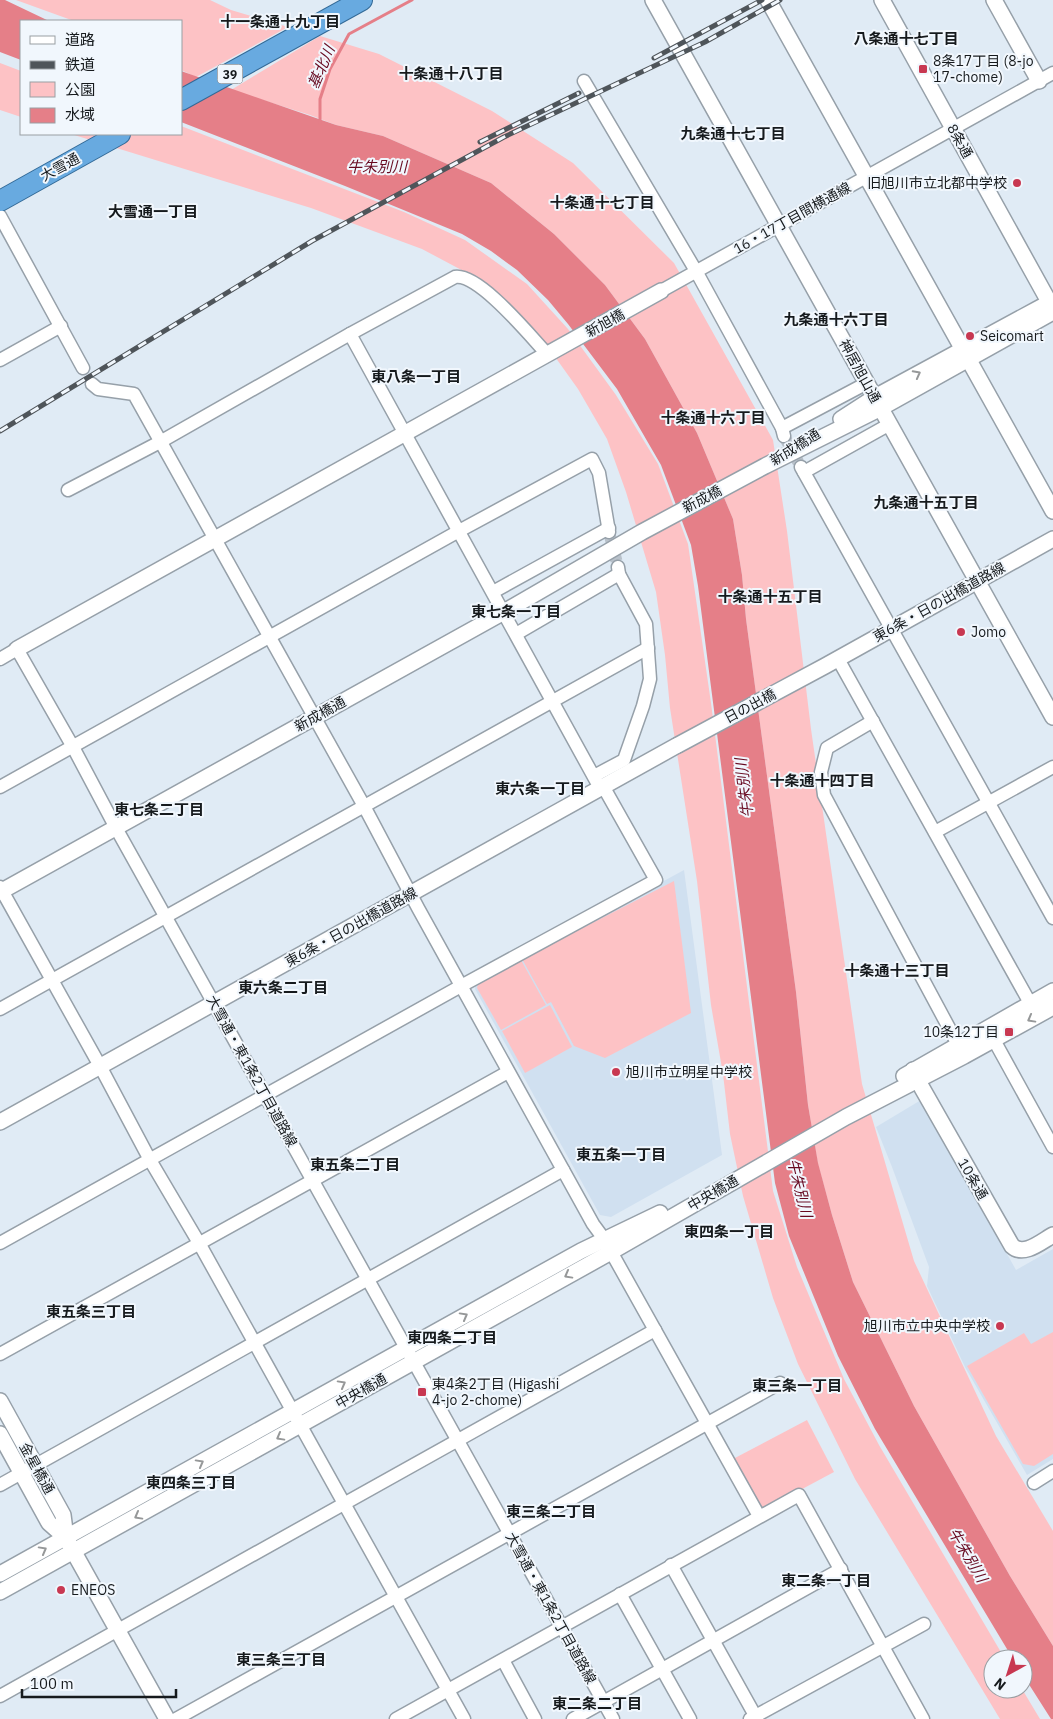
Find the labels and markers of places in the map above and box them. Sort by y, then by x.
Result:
place label: 8条17丁目 (8-jo 17-chome) [933,52,1034,86]
marker: 8条17丁目 (8-jo 17-chome) [917,63,929,75]
place label: 旧旭川市立北都中学校 [867,174,1007,192]
marker: 旧旭川市立北都中学校 [1011,177,1023,189]
place label: Seicomart [980,327,1044,345]
marker: Seicomart [964,330,976,342]
place label: Jomo [971,623,1006,641]
marker: Jomo [955,626,967,638]
place label: 10条12丁目 [923,1023,999,1041]
marker: 10条12丁目 [1003,1026,1015,1038]
place label: 旭川市立明星中学校 [626,1063,752,1081]
marker: 旭川市立明星中学校 [610,1066,622,1078]
place label: 旭川市立中央中学校 [864,1317,990,1335]
marker: 旭川市立中央中学校 [994,1320,1006,1332]
place label: 東4条2丁目 (Higashi 4-jo 2-chome) [432,1375,559,1409]
marker: 東4条2丁目 (Higashi 4-jo 2-chome) [416,1386,428,1398]
place label: ENEOS [71,1581,115,1599]
marker: ENEOS [55,1584,67,1596]

